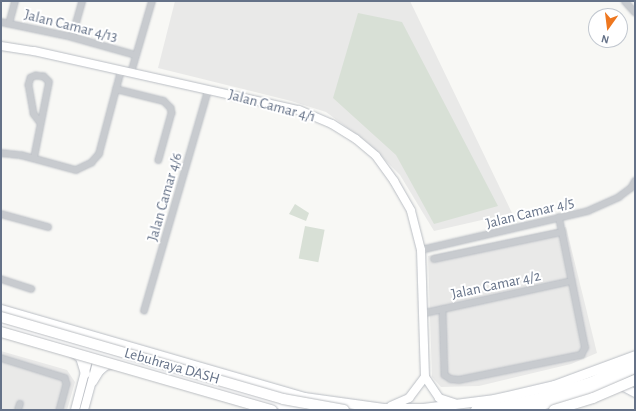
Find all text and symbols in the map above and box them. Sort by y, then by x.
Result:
street label: Jalan Camar 4/13 [22,6,120,46]
north arrow [588,8,628,48]
text: N [600,33,610,45]
street label: Jalan Camar 4/1 [227,86,317,126]
street label: Jalan Camar 4/6 [144,151,186,243]
street label: Jalan Camar 4/5 [484,193,576,233]
street label: Jalan Camar 4/2 [450,267,542,303]
street label: Lebuhraya DASH [122,344,222,388]

